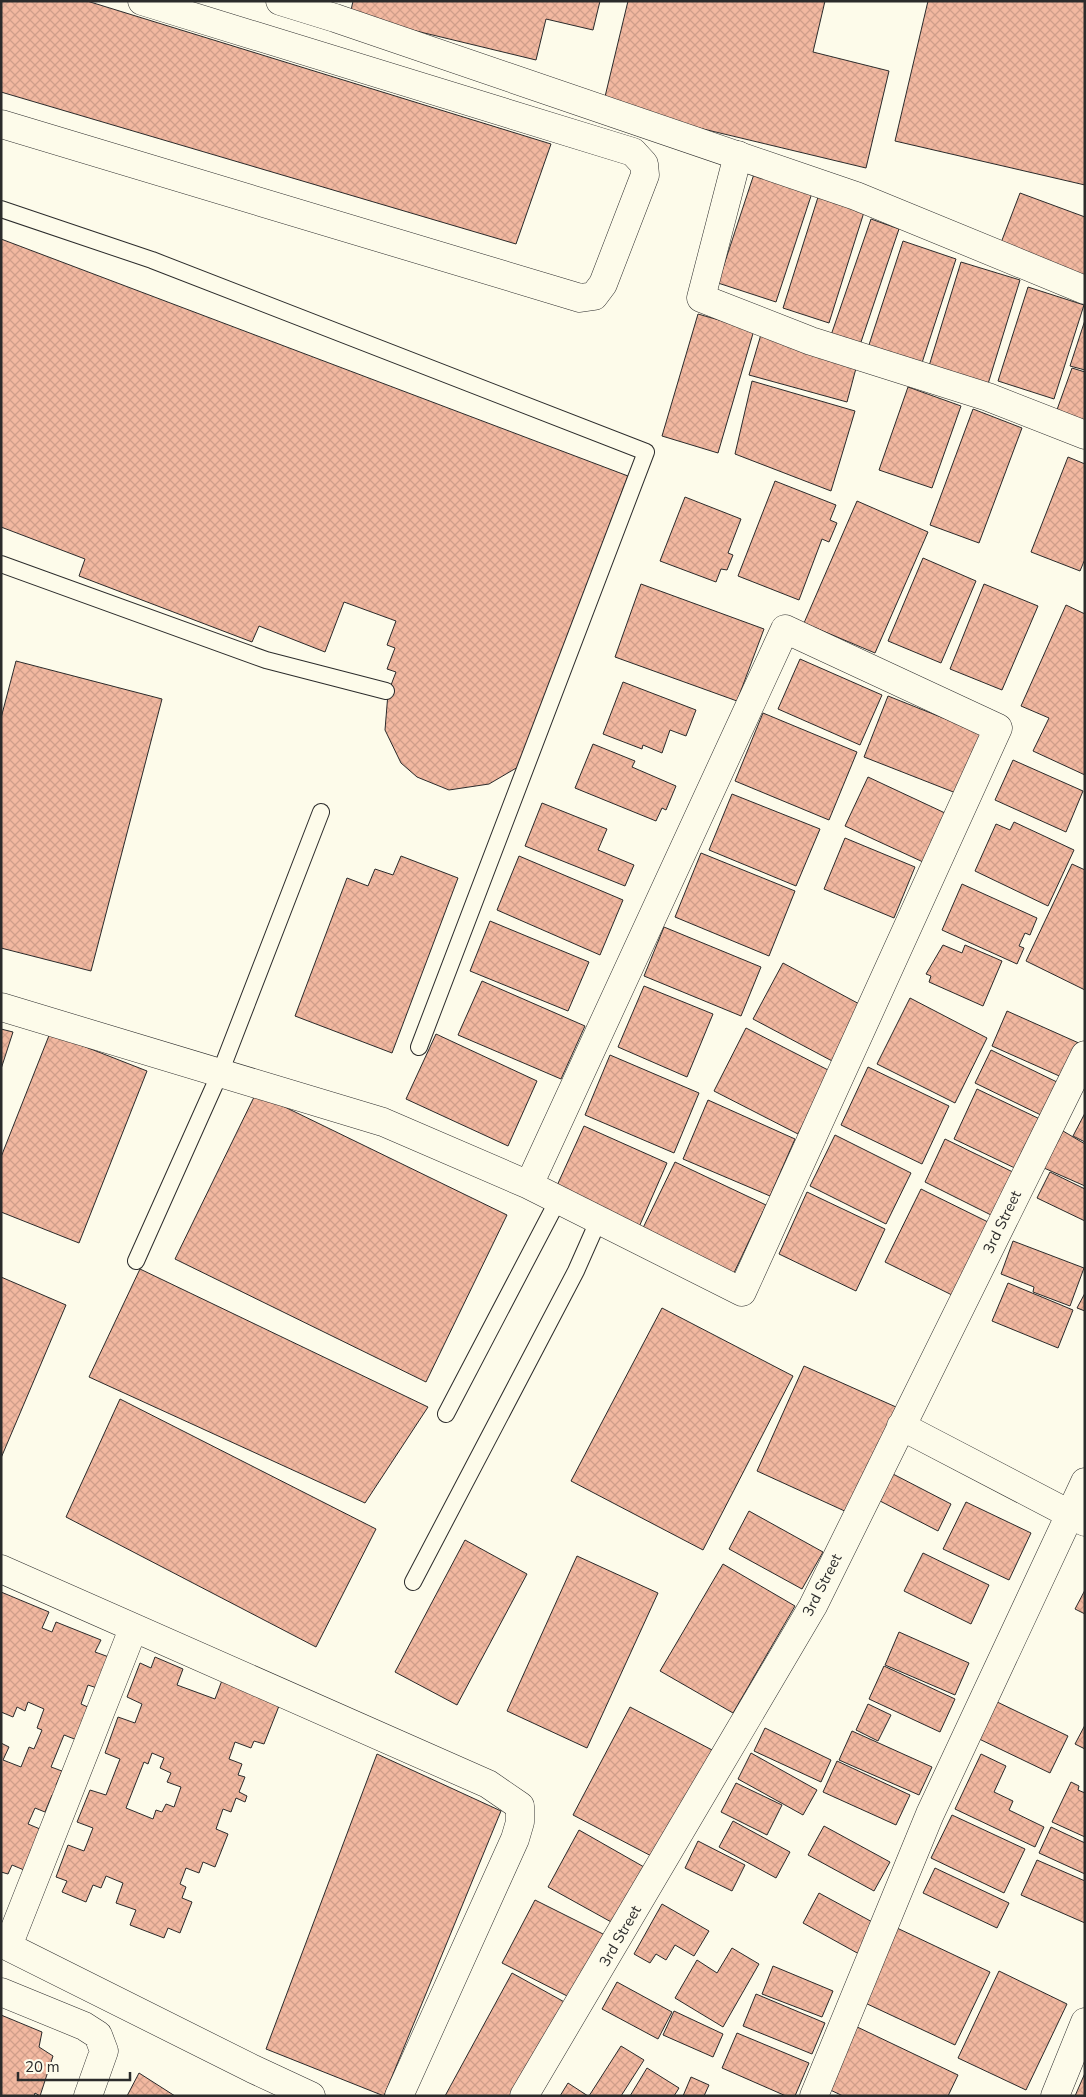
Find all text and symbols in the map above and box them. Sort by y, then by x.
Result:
street label: 3rd Street [978,1186,1026,1257]
street label: 3rd Street [798,1550,847,1620]
street label: 3rd Street [594,1901,646,1970]
scale bar [18,2050,130,2082]
text: 20 m [25,2057,60,2077]

